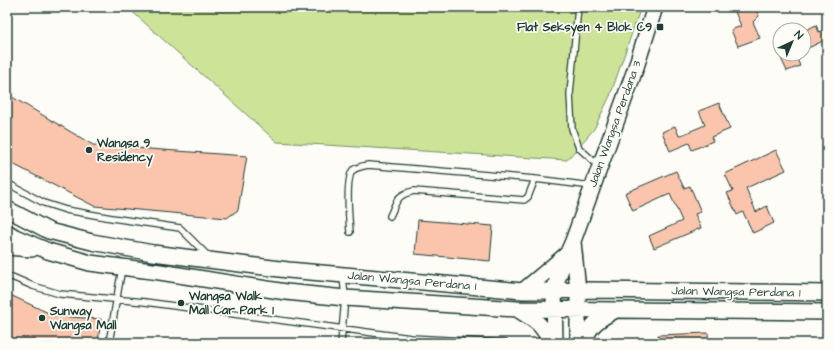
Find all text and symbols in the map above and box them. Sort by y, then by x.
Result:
place label: Flat Seksyen 4 Blok C9 [517,19,652,37]
marker: Flat Seksyen 4 Blok C9 [655,22,665,32]
north arrow [772,22,812,62]
text: N [791,27,806,43]
street label: Jalan Wangsa Perdana 3 [584,58,647,190]
place label: Wangsa 9 Residency [96,135,153,167]
marker: Wangsa 9 Residency [84,145,94,155]
street label: Jalan Wangsa Perdana 1 [347,267,478,296]
street label: Jalan Wangsa Perdana 1 [671,282,801,303]
place label: Wangsa Walk Mall Car Park 1 [188,288,274,319]
marker: Wangsa Walk Mall Car Park 1 [176,298,186,308]
place label: Sunway Wangsa Mall [49,303,116,336]
marker: Sunway Wangsa Mall [37,313,47,323]

